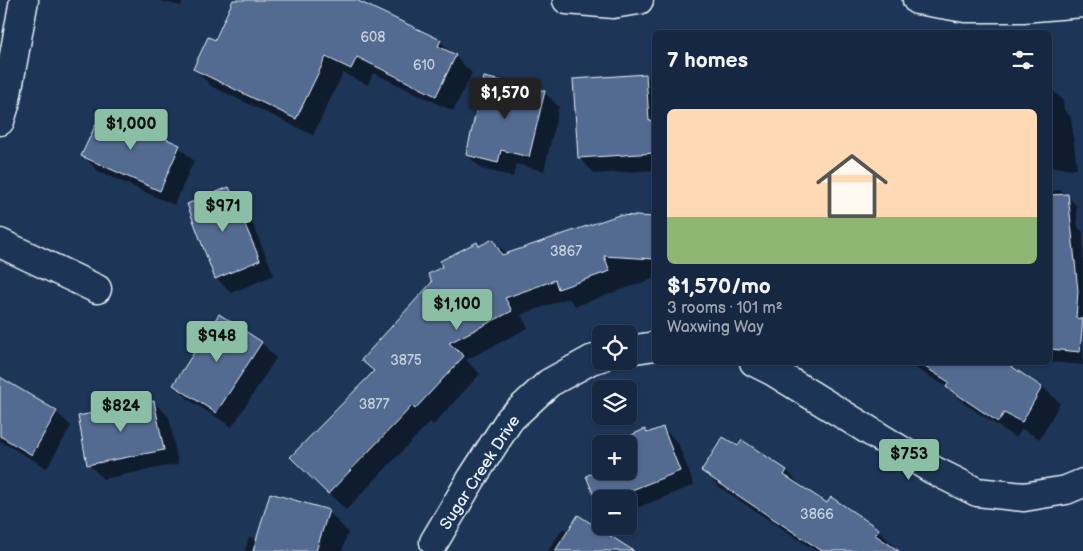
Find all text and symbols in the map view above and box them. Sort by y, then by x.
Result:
house number: 608 [361,29,385,46]
icon: filters [1009,46,1037,74]
text: 7 homes [667,48,748,73]
house number: 610 [413,57,435,74]
pin: $1,570 [464,78,546,120]
text: $1,570 [481,84,529,103]
pin: $1,000 [90,108,172,151]
text: $1,000 [106,115,156,134]
icon: home [807,141,897,231]
pin: $971 [193,190,253,233]
text: $971 [205,197,241,216]
house number: 3867 [550,243,582,260]
text: $1,570/mo [667,274,771,299]
pin: $1,100 [416,288,498,331]
text: $1,100 [433,295,481,314]
text: 3 rooms · 101 m² [667,299,783,318]
text: Waxwing Way [667,318,764,337]
pin: $948 [187,320,247,363]
map controls [592,325,637,535]
button: locate [592,325,637,370]
text: $948 [198,327,236,346]
house number: 3875 [390,352,422,369]
button: layers [592,380,637,425]
pin: $824 [91,390,151,433]
house number: 3877 [359,396,389,413]
text: $824 [102,397,140,416]
street label: Sugar Creek Drive [436,412,525,534]
button: + [592,435,637,480]
pin: $753 [879,438,939,481]
text: $753 [890,445,928,464]
button: − [592,490,637,535]
house number: 3866 [800,506,834,523]

